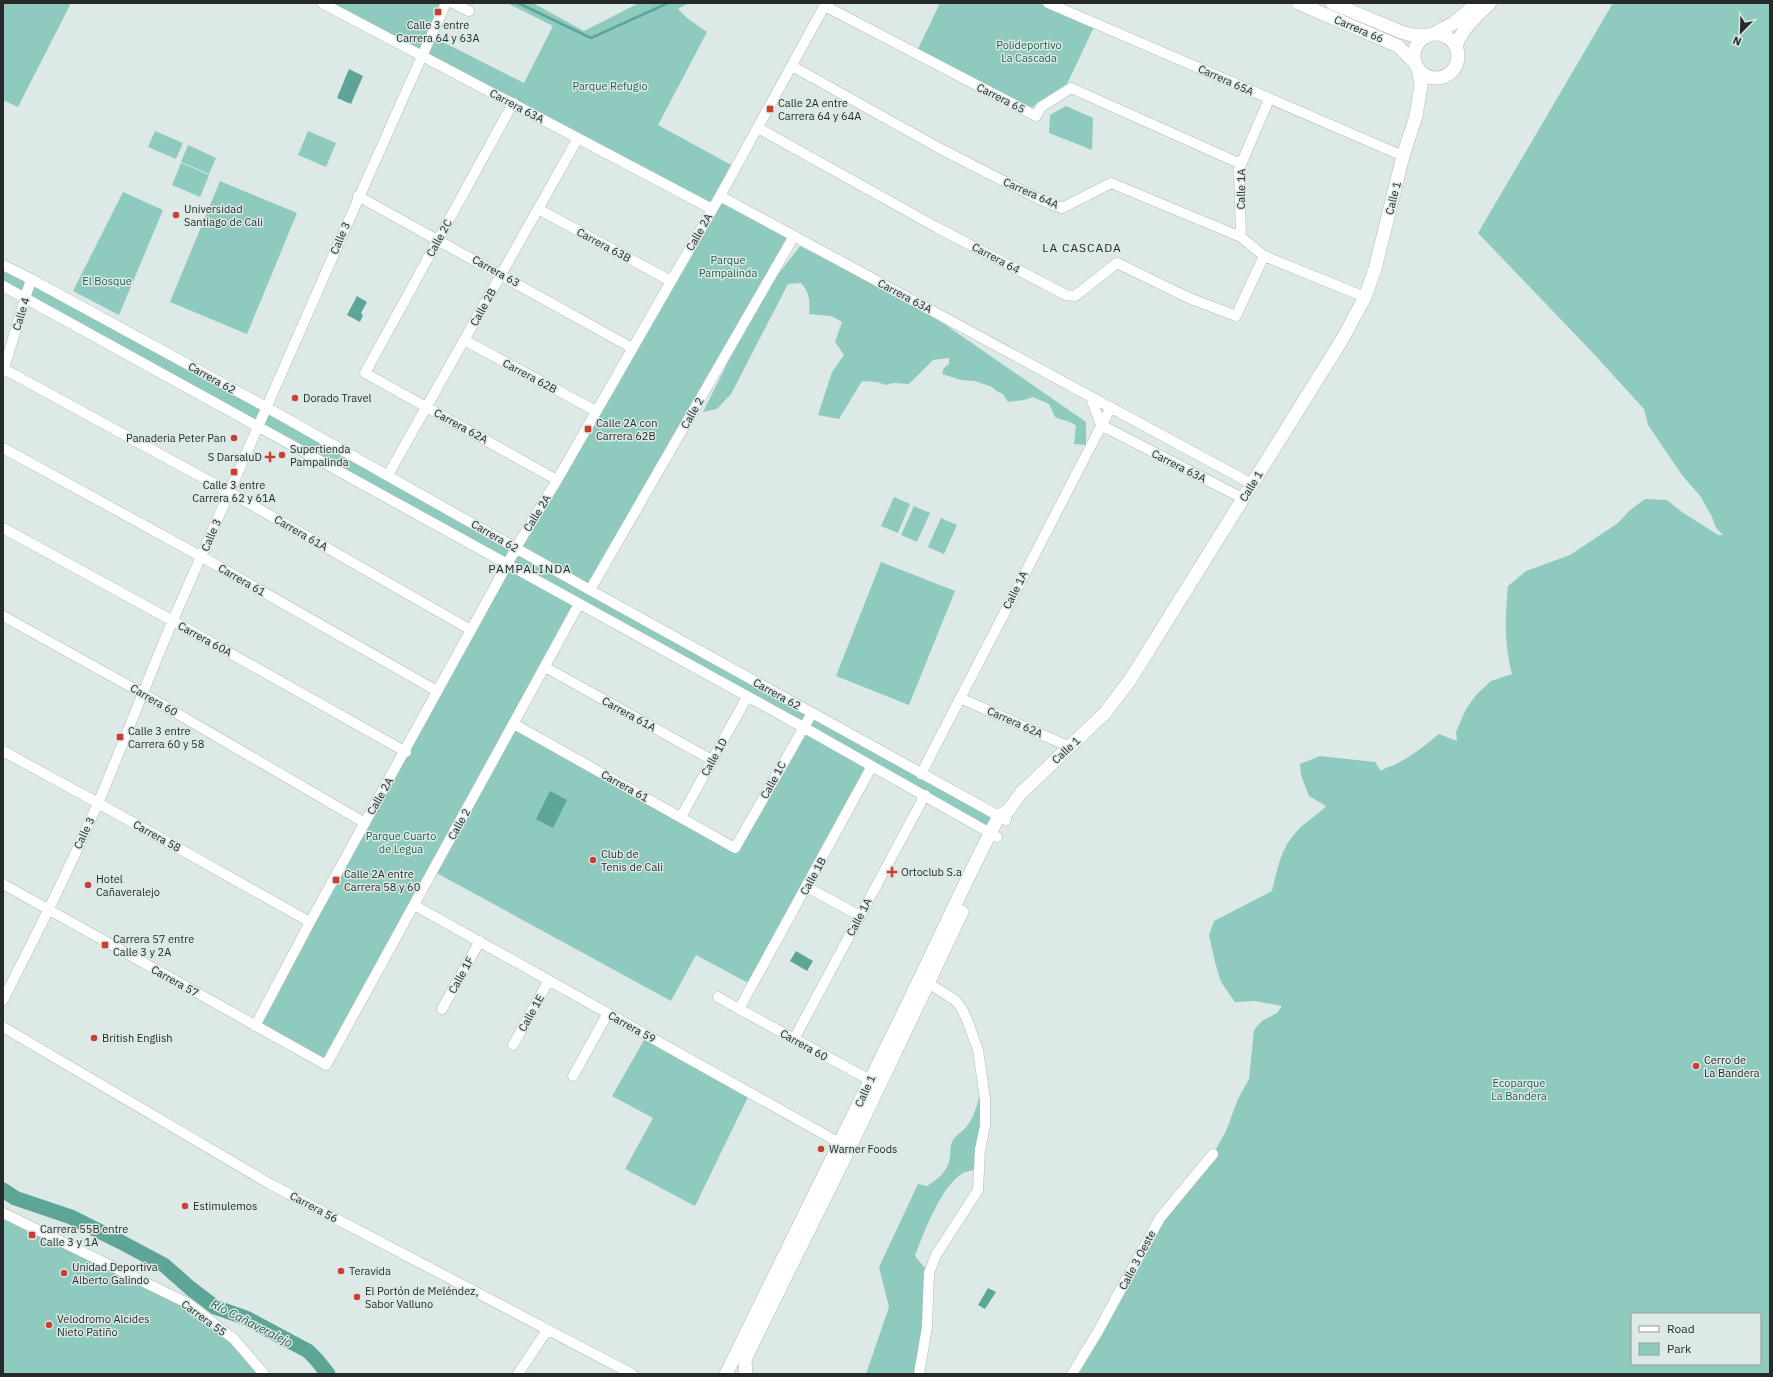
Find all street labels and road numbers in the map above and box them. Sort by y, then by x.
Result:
street label: Carrera 66 [1332,12,1386,46]
street label: Carrera 65A [1196,62,1256,98]
street label: Carrera 65 [974,80,1028,116]
street label: Carrera 63A [487,86,547,126]
street label: Calle 1A [1234,168,1248,210]
street label: Carrera 64A [1001,175,1061,211]
street label: Calle 1 [1382,179,1404,216]
street label: Calle 2A [683,211,715,253]
street label: Calle 2C [423,217,455,259]
street label: Calle 3 [327,220,353,256]
street label: Carrera 63B [574,225,634,265]
street label: Carrera 64 [970,240,1023,277]
street label: Carrera 63 [470,252,522,290]
street label: Carrera 63A [875,276,935,316]
street label: Calle 2B [467,286,499,328]
street label: Calle 4 [9,295,33,332]
street label: Carrera 62B [500,356,560,396]
street label: Carrera 62 [186,359,238,397]
street label: Calle 2 [677,395,707,431]
street label: Carrera 62A [432,405,490,447]
street label: Carrera 63A [1149,446,1209,486]
street label: Calle 1 [1236,468,1266,504]
street label: Calle 2A [520,492,554,534]
street label: Carrera 61A [272,512,330,554]
street label: Calle 3 [198,517,224,553]
street label: Carrera 62 [469,517,521,555]
street label: Carrera 61 [216,561,269,599]
street label: Calle 1A [999,569,1031,611]
street label: Carrera 60A [176,618,234,660]
street label: Carrera 62 [751,675,803,713]
street label: Carrera 60 [128,681,180,719]
street label: Carrera 61A [600,693,658,735]
street label: Carrera 62A [985,704,1045,740]
street label: Calle 1 [1049,733,1083,767]
street label: Calle 1D [698,736,730,778]
street label: Calle 1C [757,759,789,801]
street label: Carrera 61 [599,767,652,805]
street label: Calle 2A [364,775,396,817]
street label: Calle 2 [445,806,473,842]
street label: Calle 3 [70,815,98,851]
street label: Carrera 58 [131,817,183,855]
street label: Calle 1B [797,855,829,897]
street label: Calle 1A [843,896,875,938]
street label: Calle 1F [445,954,477,996]
street label: Carrera 57 [149,962,201,1000]
street label: Calle 1E [515,992,547,1034]
street label: Carrera 59 [606,1008,658,1046]
street label: Carrera 60 [778,1026,830,1064]
street label: Calle 1 [851,1072,879,1109]
street label: Carrera 56 [288,1189,340,1225]
street label: Calle 3 Oeste [1115,1228,1159,1292]
street label: Carrera 55 [179,1297,229,1339]

